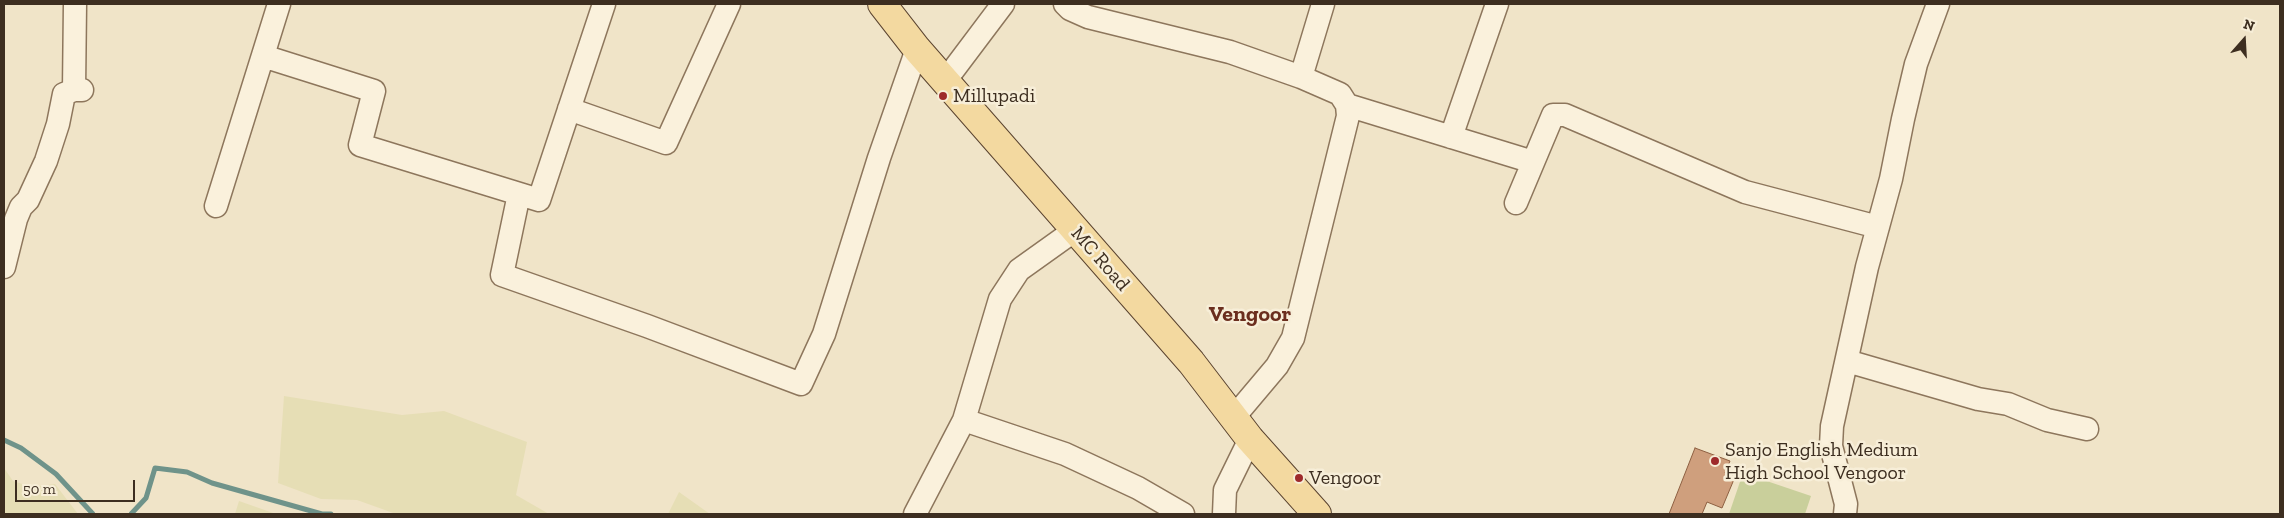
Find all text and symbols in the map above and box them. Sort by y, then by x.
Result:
north arrow [2219,15,2269,65]
text: N [2241,16,2257,35]
place label: Millupadi [953,84,1035,108]
marker: Millupadi [937,90,949,102]
street label: MC Road [1065,222,1135,296]
district label: Vengoor [1209,302,1291,328]
place label: Sanjo English Medium High School Vengoor [1725,438,1918,485]
marker: Sanjo English Medium High School Vengoor [1709,455,1721,467]
place label: Vengoor [1309,466,1381,490]
scale bar [18,470,138,502]
marker: Vengoor [1293,472,1305,484]
text: 50 m [23,480,56,498]

